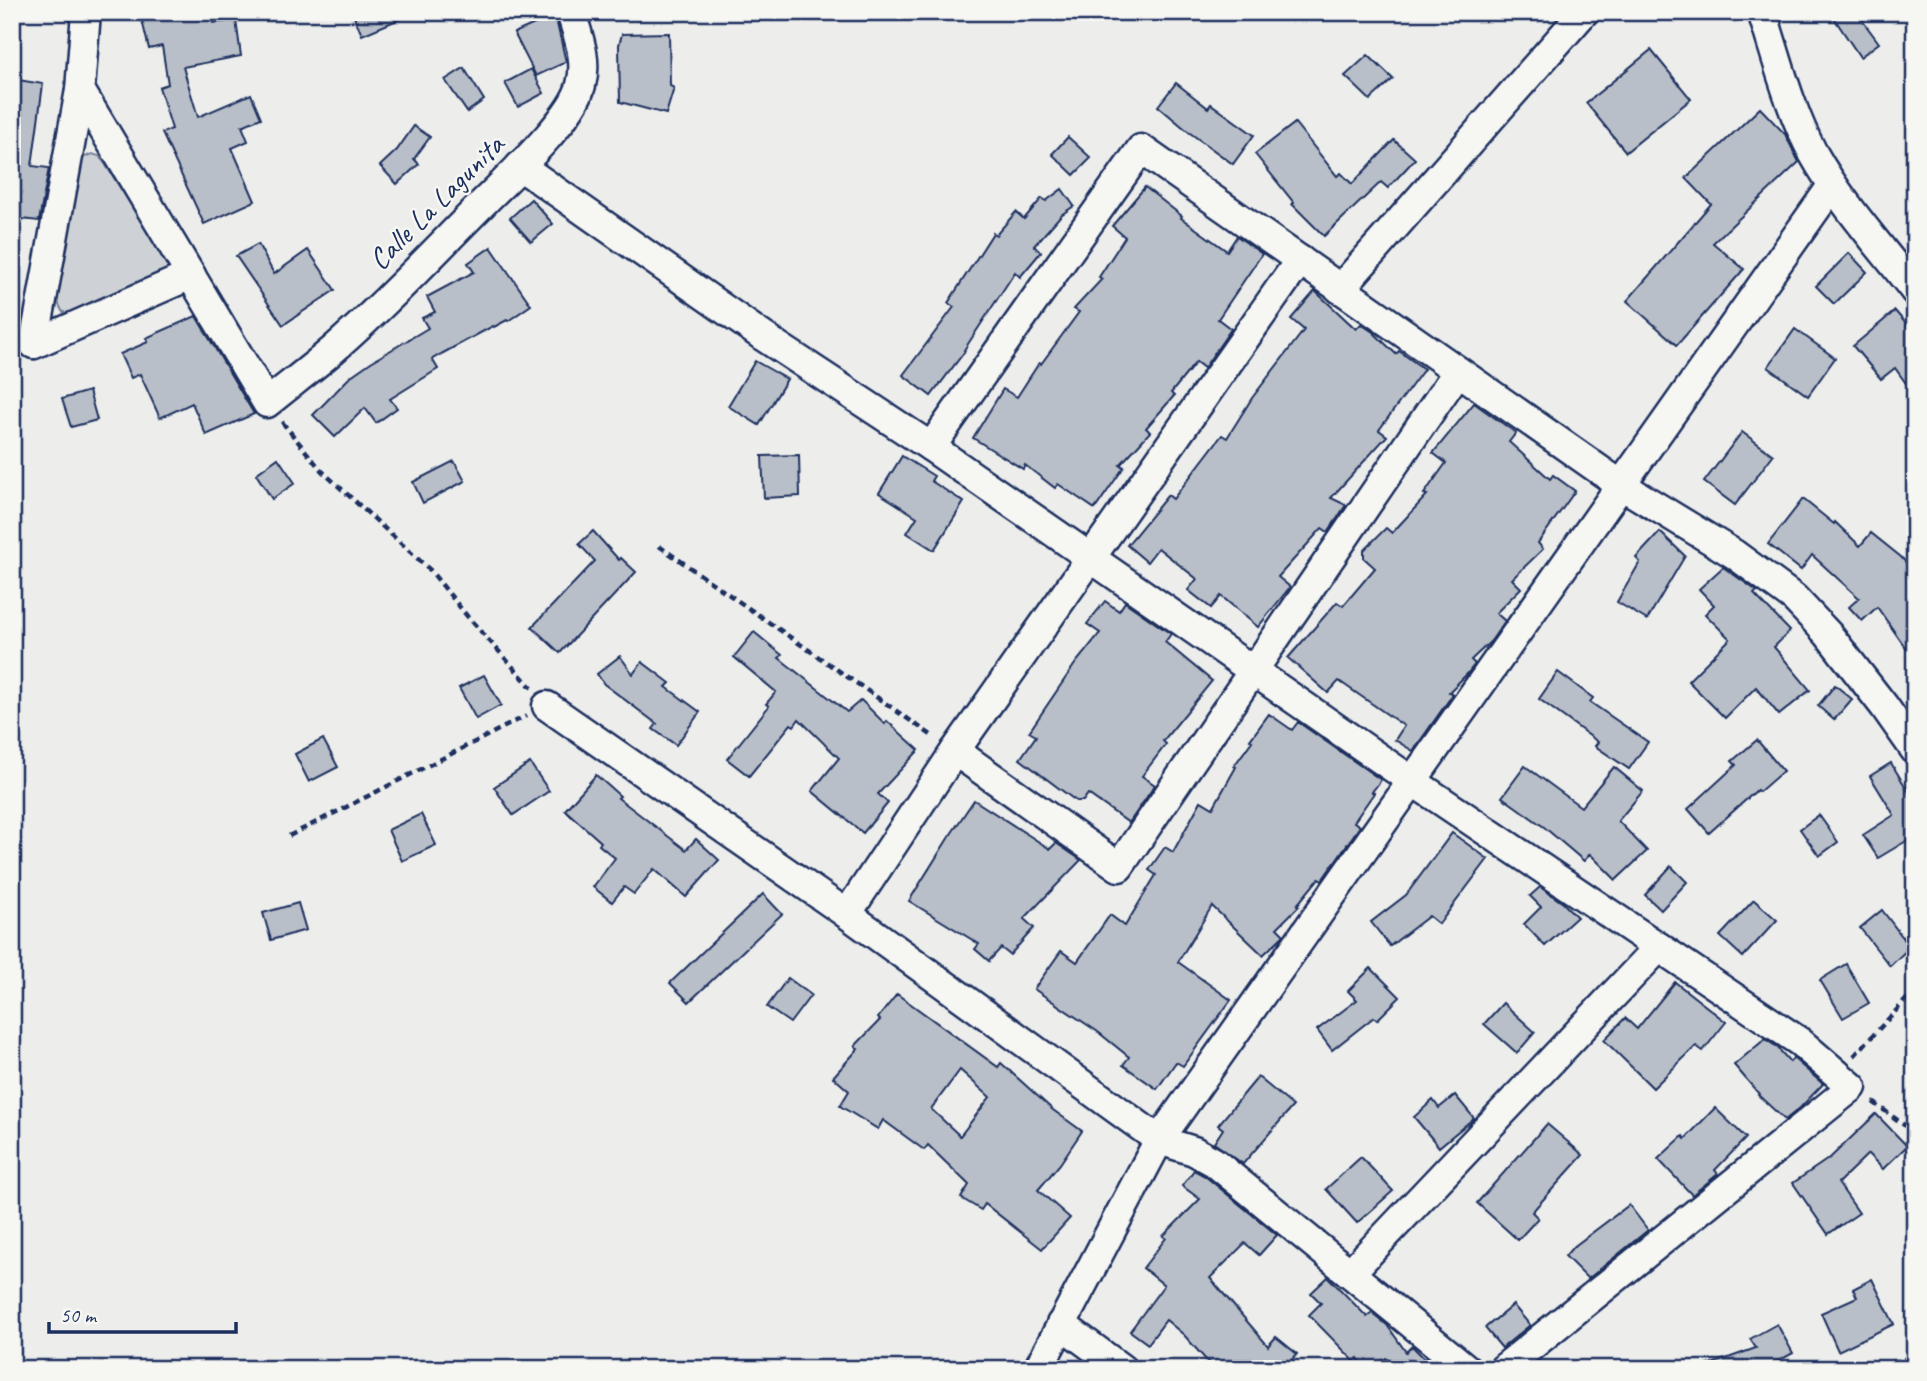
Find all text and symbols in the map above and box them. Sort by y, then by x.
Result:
street label: Calle La Lagunita [360,125,513,278]
scale bar [49,1290,236,1334]
text: 50 m [60,1302,98,1328]

